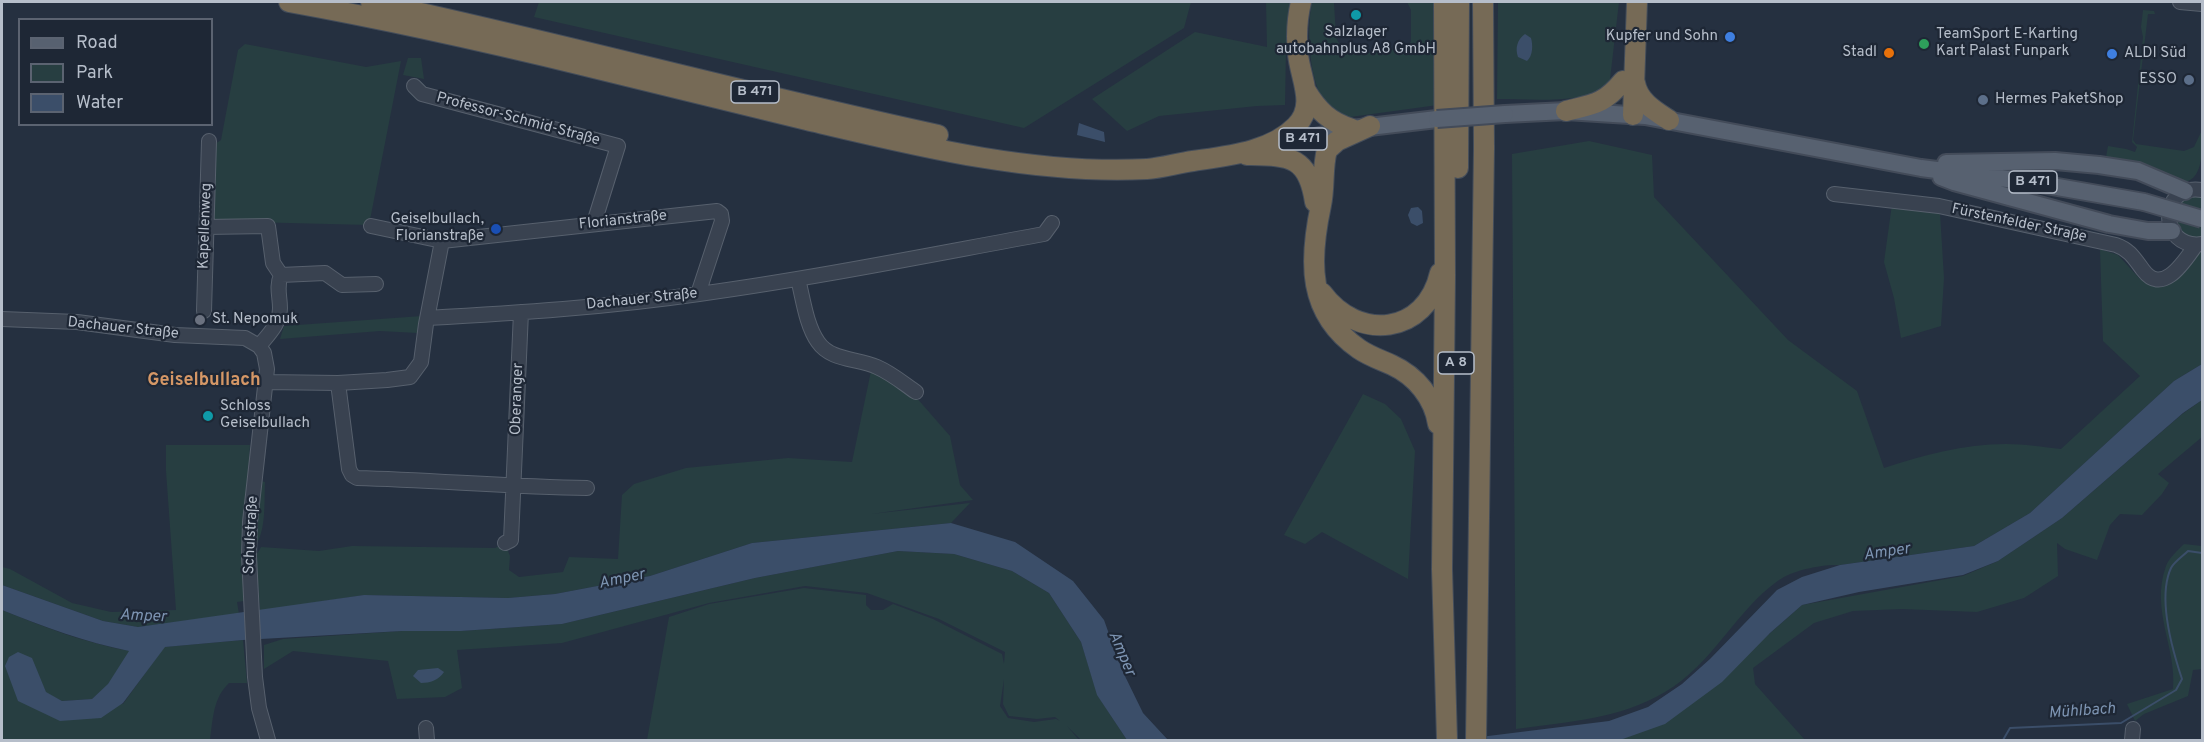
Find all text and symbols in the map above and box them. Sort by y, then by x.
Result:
marker: Salzlager autobahnplus A8 GmbH [1349,8,1363,22]
legend [18,18,213,126]
place label: Salzlager autobahnplus A8 GmbH [1276,24,1436,59]
place label: TeamSport E-Karting Kart Palast Funpark [1936,26,2078,61]
place label: Kupfer und Sohn [1606,28,1718,46]
marker: Kupfer und Sohn [1723,30,1737,44]
text: Road [76,32,118,55]
marker: TeamSport E-Karting Kart Palast Funpark [1917,37,1931,51]
place label: Stadl [1842,44,1877,62]
place label: ALDI Süd [2124,45,2186,63]
marker: Stadl [1882,46,1896,60]
marker: ALDI Süd [2105,47,2119,61]
text: Park [76,62,113,85]
place label: ESSO [2139,71,2177,89]
marker: ESSO [2182,73,2196,87]
road number: B 471 [731,81,779,103]
street label: Professor-Schmid-Straße [434,90,602,150]
place label: Hermes PaketShop [1995,91,2123,109]
text: Water [76,92,123,115]
marker: Hermes PaketShop [1976,93,1990,107]
road number: B 471 [1279,128,1327,150]
road number: B 471 [2009,171,2057,193]
street label: Kapellenweg [195,183,217,269]
street label: Fürstenfelder Straße [1950,201,2088,247]
street label: Florianstraße [578,207,668,235]
place label: Geiselbullach, Florianstraße [390,211,484,246]
marker: Geiselbullach, Florianstraße [489,222,503,236]
street label: Dachauer Straße [586,285,698,315]
place label: St. Nepomuk [212,311,298,329]
marker: St. Nepomuk [193,313,207,327]
street label: Dachauer Straße [67,314,179,344]
road number: A 8 [1438,352,1474,374]
street label: Oberanger [508,362,528,436]
district label: Geiselbullach [147,370,261,392]
place label: Schloss Geiselbullach [220,398,310,433]
marker: Schloss Geiselbullach [201,409,215,423]
street label: Schulstraße [241,495,263,575]
water label: Amper [1862,540,1912,566]
water label: Amper [597,566,647,594]
water label: Amper [119,606,167,628]
water label: Amper [1103,629,1139,679]
water label: Mühlbach [2048,700,2116,724]

